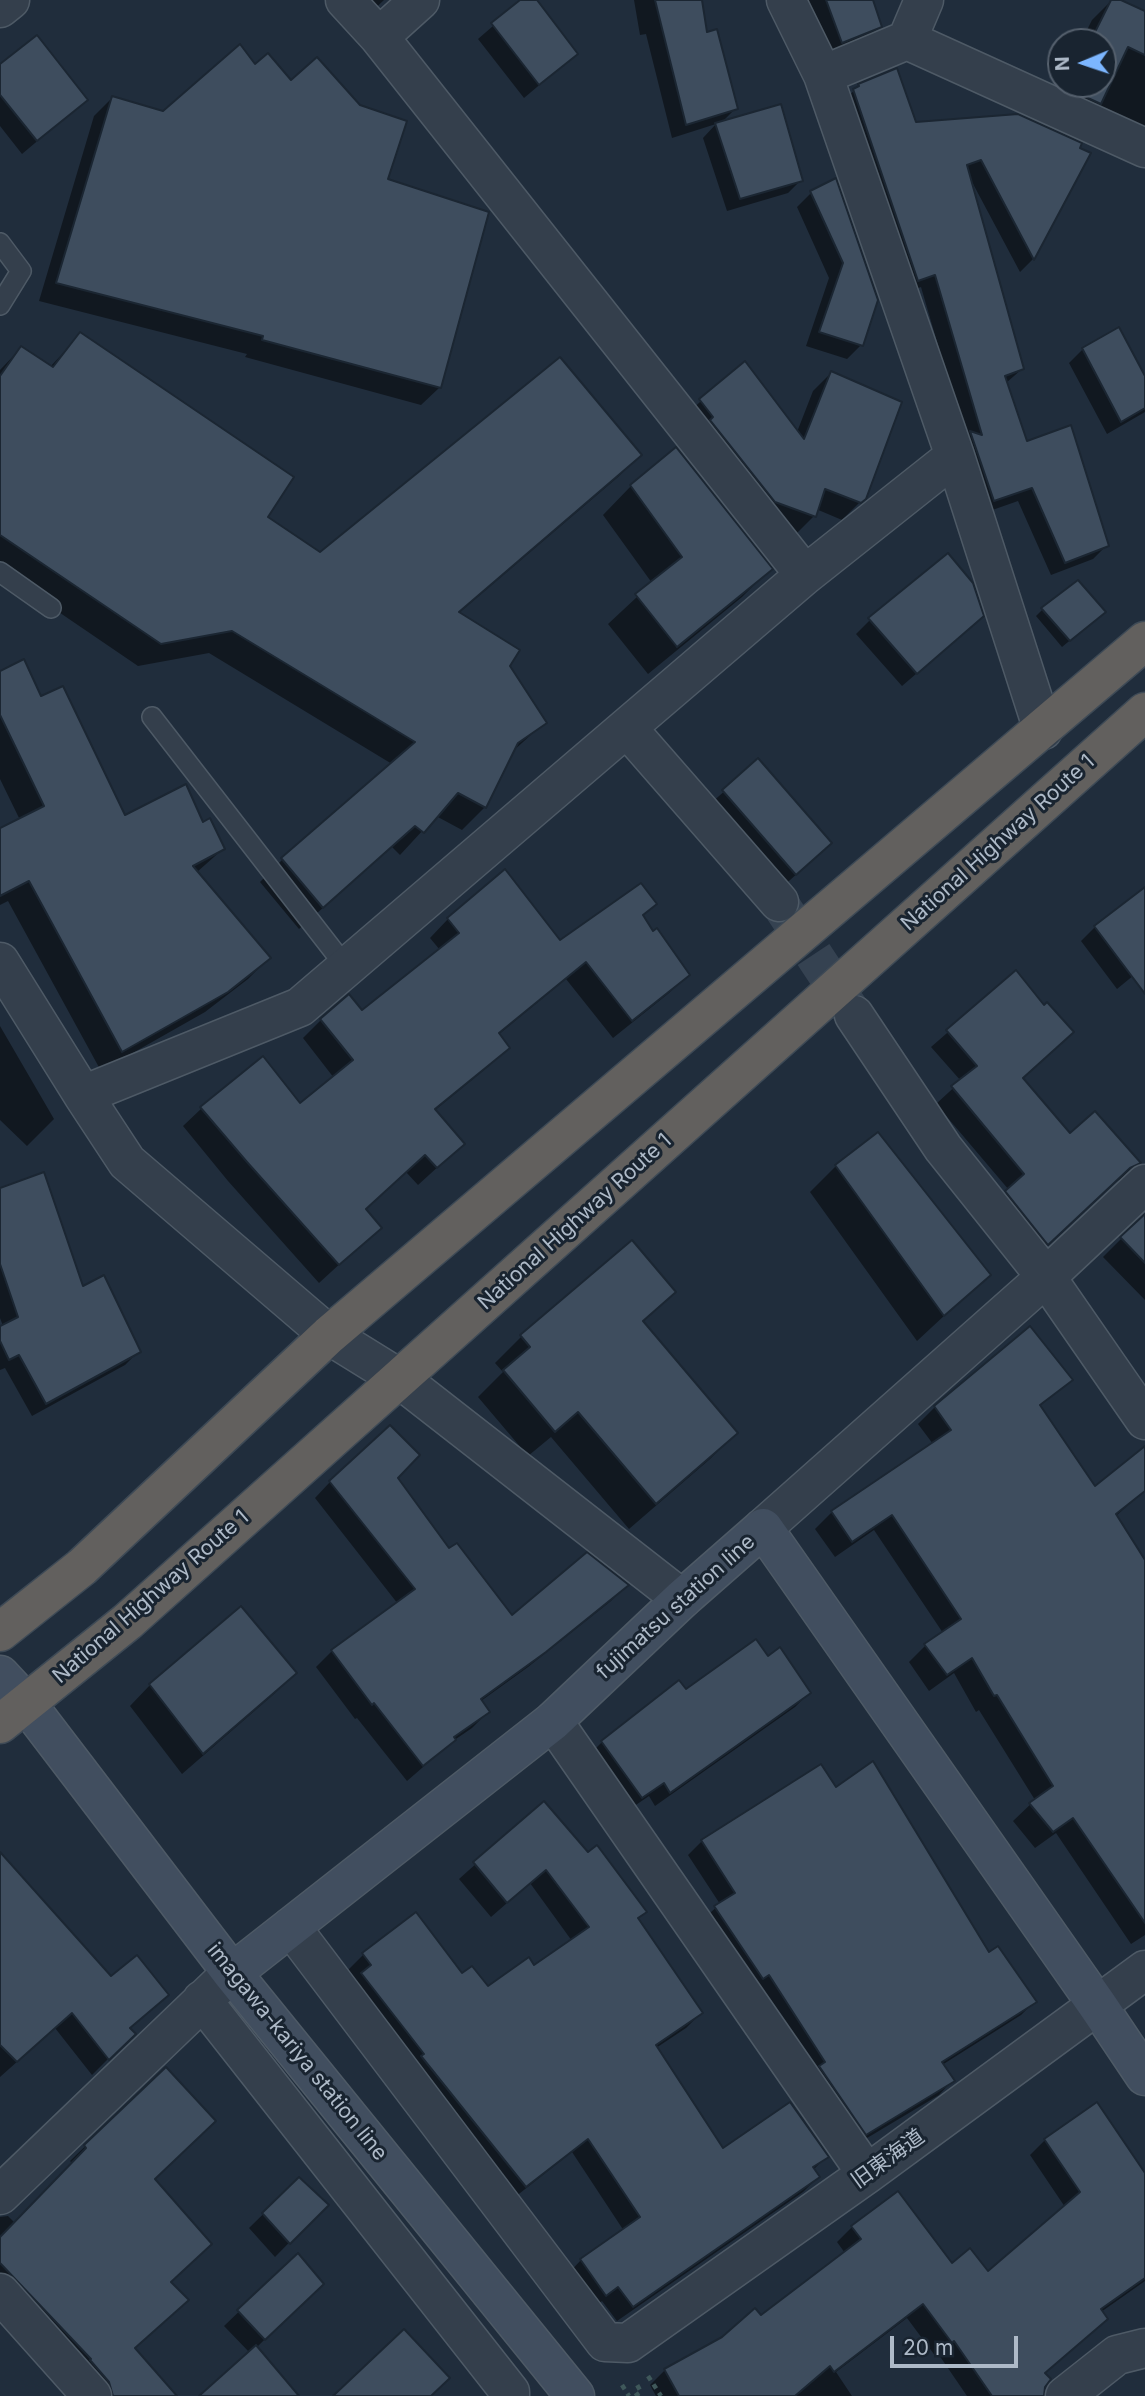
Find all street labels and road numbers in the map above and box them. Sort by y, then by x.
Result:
street label: National Highway Route 1 [896,750,1100,936]
street label: National Highway Route 1 [473,1129,677,1315]
street label: National Highway Route 1 [48,1505,254,1689]
street label: fujimatsu station line [592,1529,760,1685]
street label: imagawa-kariya station line [202,1938,392,2166]
street label: 旧東海道 [847,2124,929,2194]

